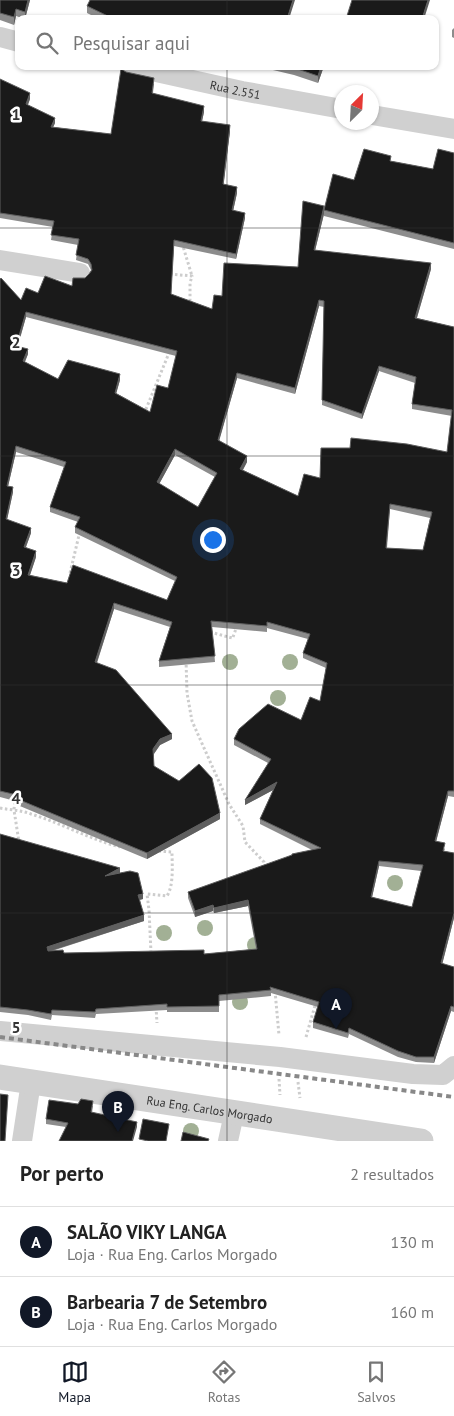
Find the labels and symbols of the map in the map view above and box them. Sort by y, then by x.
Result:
street label: Rua 2.551 [209,77,262,102]
north arrow [334,85,379,130]
text: 1 [11,104,21,124]
text: 2 [11,332,21,352]
your location [200,527,226,553]
text: 3 [11,560,21,580]
text: 4 [11,788,21,808]
pin: A [320,988,352,1029]
text: 5 [11,1017,21,1037]
pin: B [102,1091,134,1132]
street label: Rua Eng. Carlos Morgado [146,1092,274,1126]

